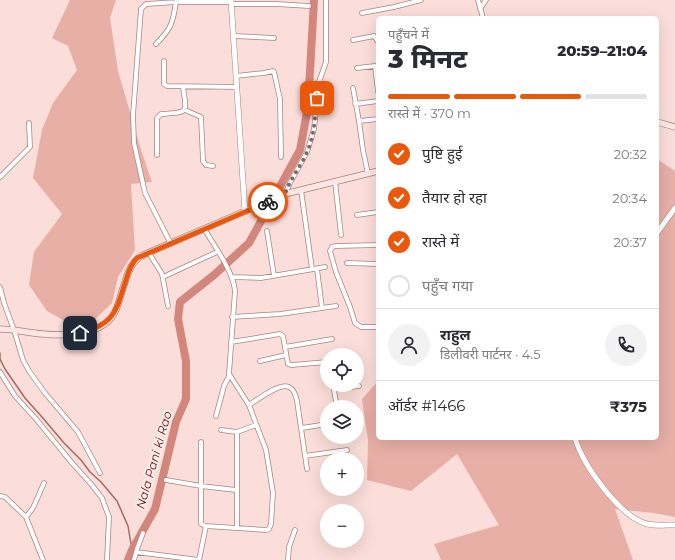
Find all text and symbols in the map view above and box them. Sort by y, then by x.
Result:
text: पहुँचने में [388,26,429,42]
text: 20:59–21:04 [557,41,647,60]
text: 3 मिनट [388,43,467,75]
pin [300,81,334,115]
icon: bag [306,87,328,109]
text: रास्ते में · 370 m [388,105,471,121]
icon: check [388,143,410,165]
text: पुष्टि हुई [422,144,462,163]
text: 20:32 [614,146,647,162]
courier [248,182,288,222]
icon: check [388,187,410,209]
text: तैयार हो रहा [422,188,487,207]
text: 20:34 [612,190,647,206]
icon: bike [257,191,279,213]
icon: check [388,231,410,253]
text: रास्ते में [422,232,459,251]
text: 20:37 [613,234,647,250]
text: पहुँच गया [422,276,473,295]
pin [63,316,97,350]
icon: home [69,322,91,344]
button: person [388,324,430,366]
button: phone [605,324,647,366]
text: राहुल [440,325,471,344]
text: डिलीवरी पार्टनर · 4.5 [440,346,541,362]
map controls [320,348,364,548]
button: locate [320,348,364,392]
text: ऑर्डर #1466 [388,396,465,415]
text: ₹375 [609,397,647,416]
button: layers [320,400,364,444]
water label: Nala Pani ki Rao [132,409,175,511]
button: + [320,452,364,496]
button: − [320,504,364,548]

